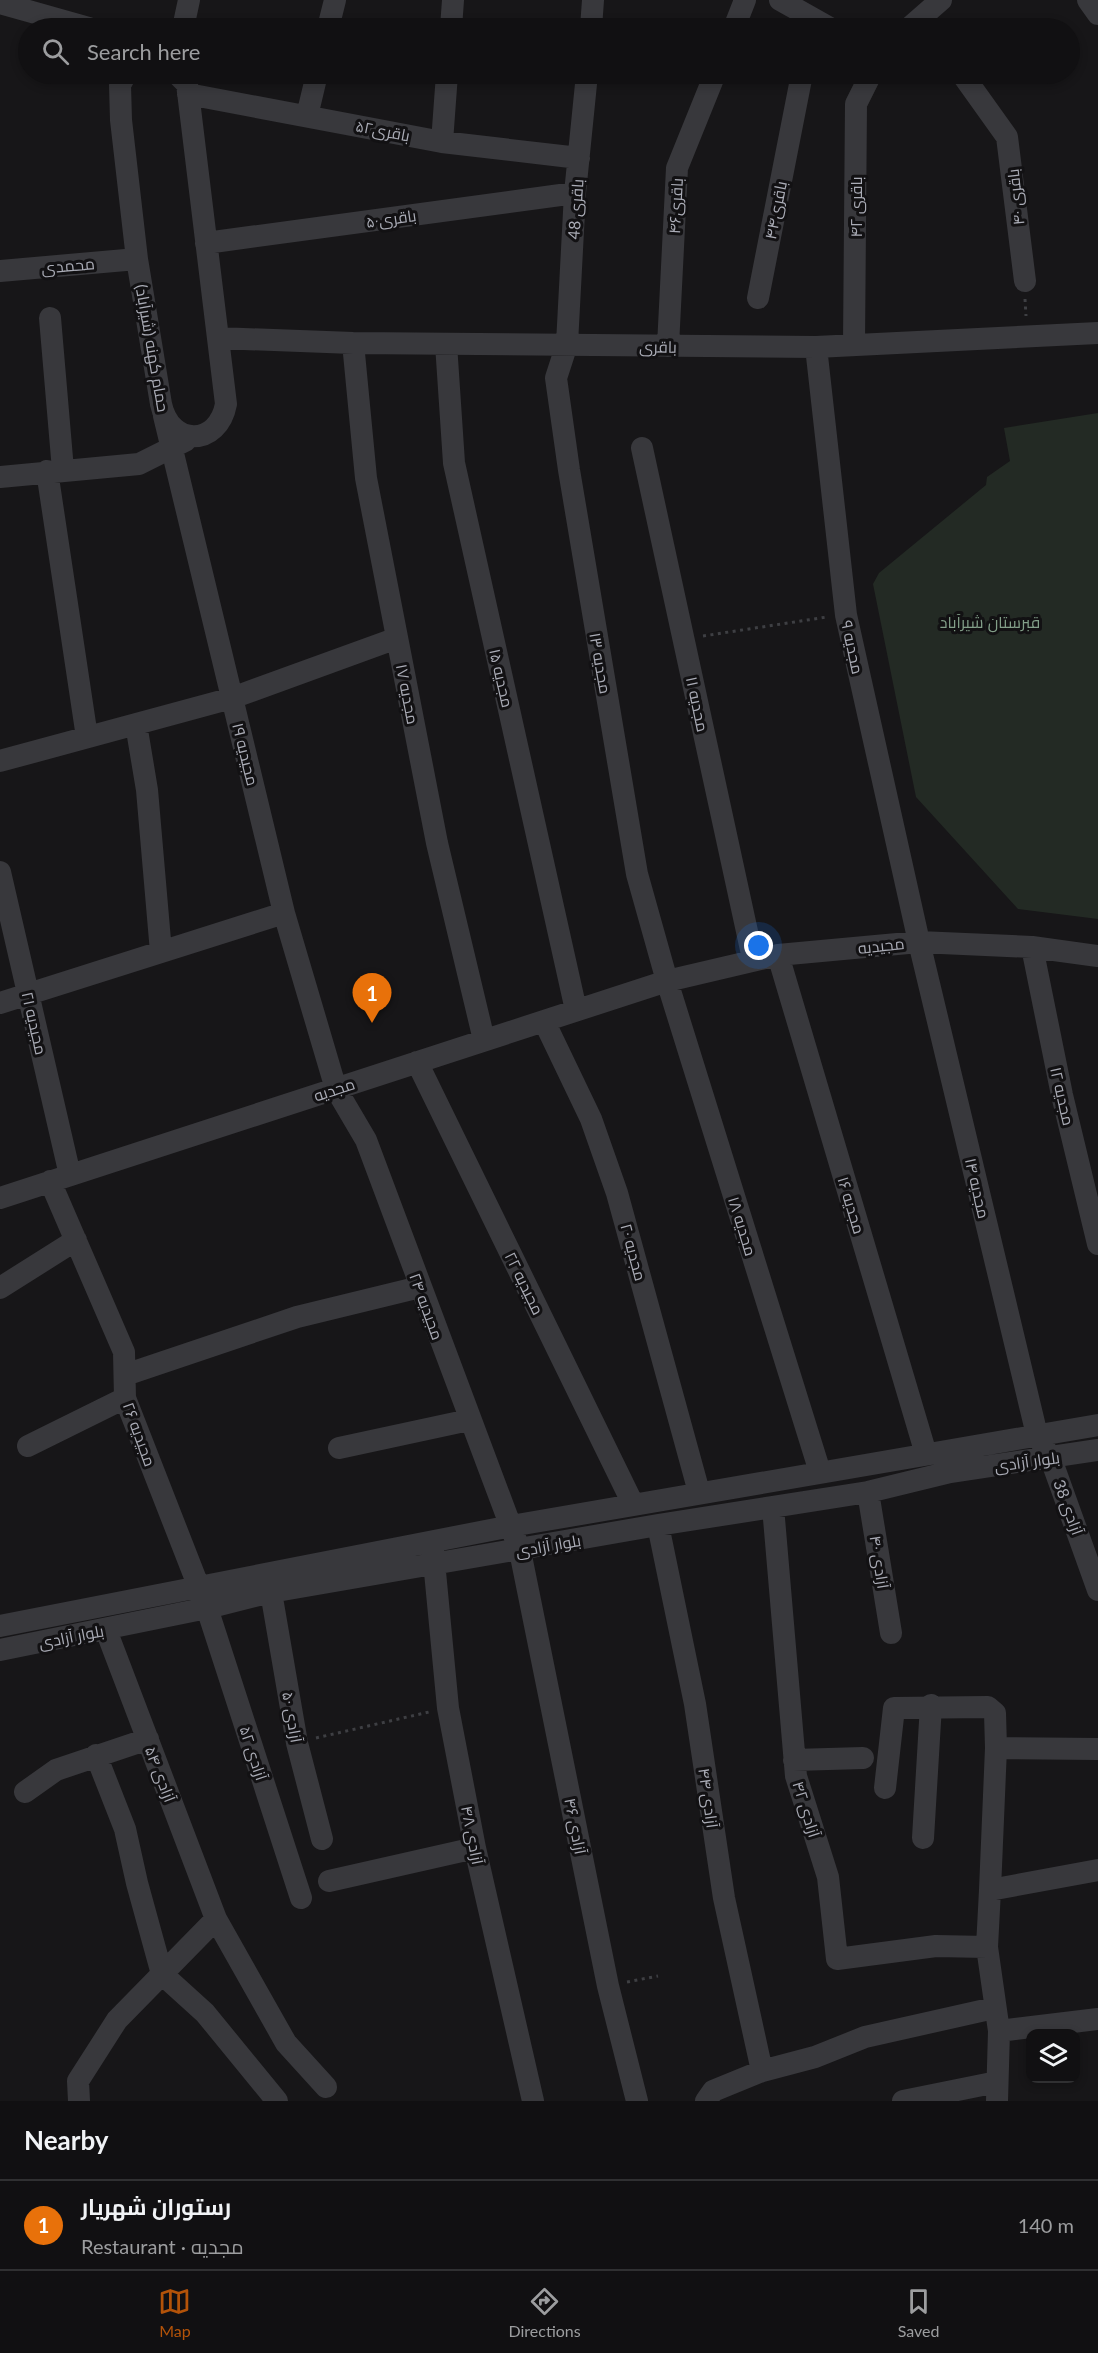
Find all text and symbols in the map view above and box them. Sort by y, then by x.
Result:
search box [18,18,1080,84]
icon: search [39,35,72,68]
text: Search here [87,38,200,65]
street label: باقری۵۲ [354,115,412,147]
street label: باقری ۴۰ [1003,168,1029,226]
street label: باقری۴۶ [664,177,688,235]
street label: باقری ۴۲ [846,177,867,238]
street label: باقری 48 [563,178,589,240]
street label: باقری۴۴ [760,179,792,241]
street label: باقری۵۰ [365,205,418,233]
street label: محمدی [40,253,96,279]
street label: حمام کهنه (شیرآباد) [129,283,174,414]
street label: باقری [639,336,677,358]
park label: قبرستان شیرآباد [940,612,1040,633]
street label: مجدیه ۹ [837,618,868,676]
street label: مجدیه ۱۳ [585,631,616,695]
street label: مجدیه ۱۵ [485,647,518,709]
street label: مجدیه ۱۷ [392,662,423,726]
street label: مجدیه ۱۱ [682,675,713,734]
street label: مجیدیه ۱۹ [228,721,263,788]
your location [744,931,773,960]
street label: مجیدیه [857,933,905,958]
pin: 1 [352,974,392,1023]
street label: مجیدیه ۲۱ [18,990,51,1057]
street label: مجدیه ۱۲ [1046,1065,1079,1127]
street label: مجدیه [311,1073,357,1105]
street label: مجدیه ۱۴ [961,1156,994,1220]
street label: مجدیه ۱۶ [833,1174,870,1236]
street label: مجدیه ۱۸ [724,1194,761,1258]
street label: مجدیه ۲۰ [616,1221,651,1283]
street label: مجیدیه ۲۲ [501,1248,548,1318]
street label: مجیدیه ۲۴ [405,1270,448,1342]
street label: مجیدیه ۲۶ [119,1399,160,1469]
street label: بلوار آزادی [993,1447,1061,1477]
street label: آزادی 38 [1048,1477,1088,1539]
street label: بلوار آزادی [514,1530,582,1562]
street label: آزادی ۴۰ [864,1534,894,1591]
street label: بلوار آزادی [37,1620,106,1654]
street label: آزادی ۵۰ [277,1690,307,1745]
street label: آزادی ۵۲ [234,1723,272,1784]
street label: آزادی ۵۴ [140,1743,181,1806]
street label: آزادی ۴۴ [693,1767,723,1830]
street label: آزادی ۴۲ [788,1778,825,1841]
street label: آزادی ۴۶ [559,1796,591,1857]
street label: آزادی ۴۸ [456,1804,488,1867]
map controls [1026,2029,1080,2083]
button: layers [1026,2029,1080,2083]
text: Nearby [24,2124,109,2156]
text: رستوران شهریار [81,2193,231,2220]
text: 1 [38,2213,49,2237]
text: 140 m [1018,2213,1074,2237]
text: Restaurant · مجدیه [81,2234,244,2258]
tab: Map [158,2285,191,2340]
tab: Directions [508,2285,581,2340]
tab: Saved [898,2285,939,2340]

